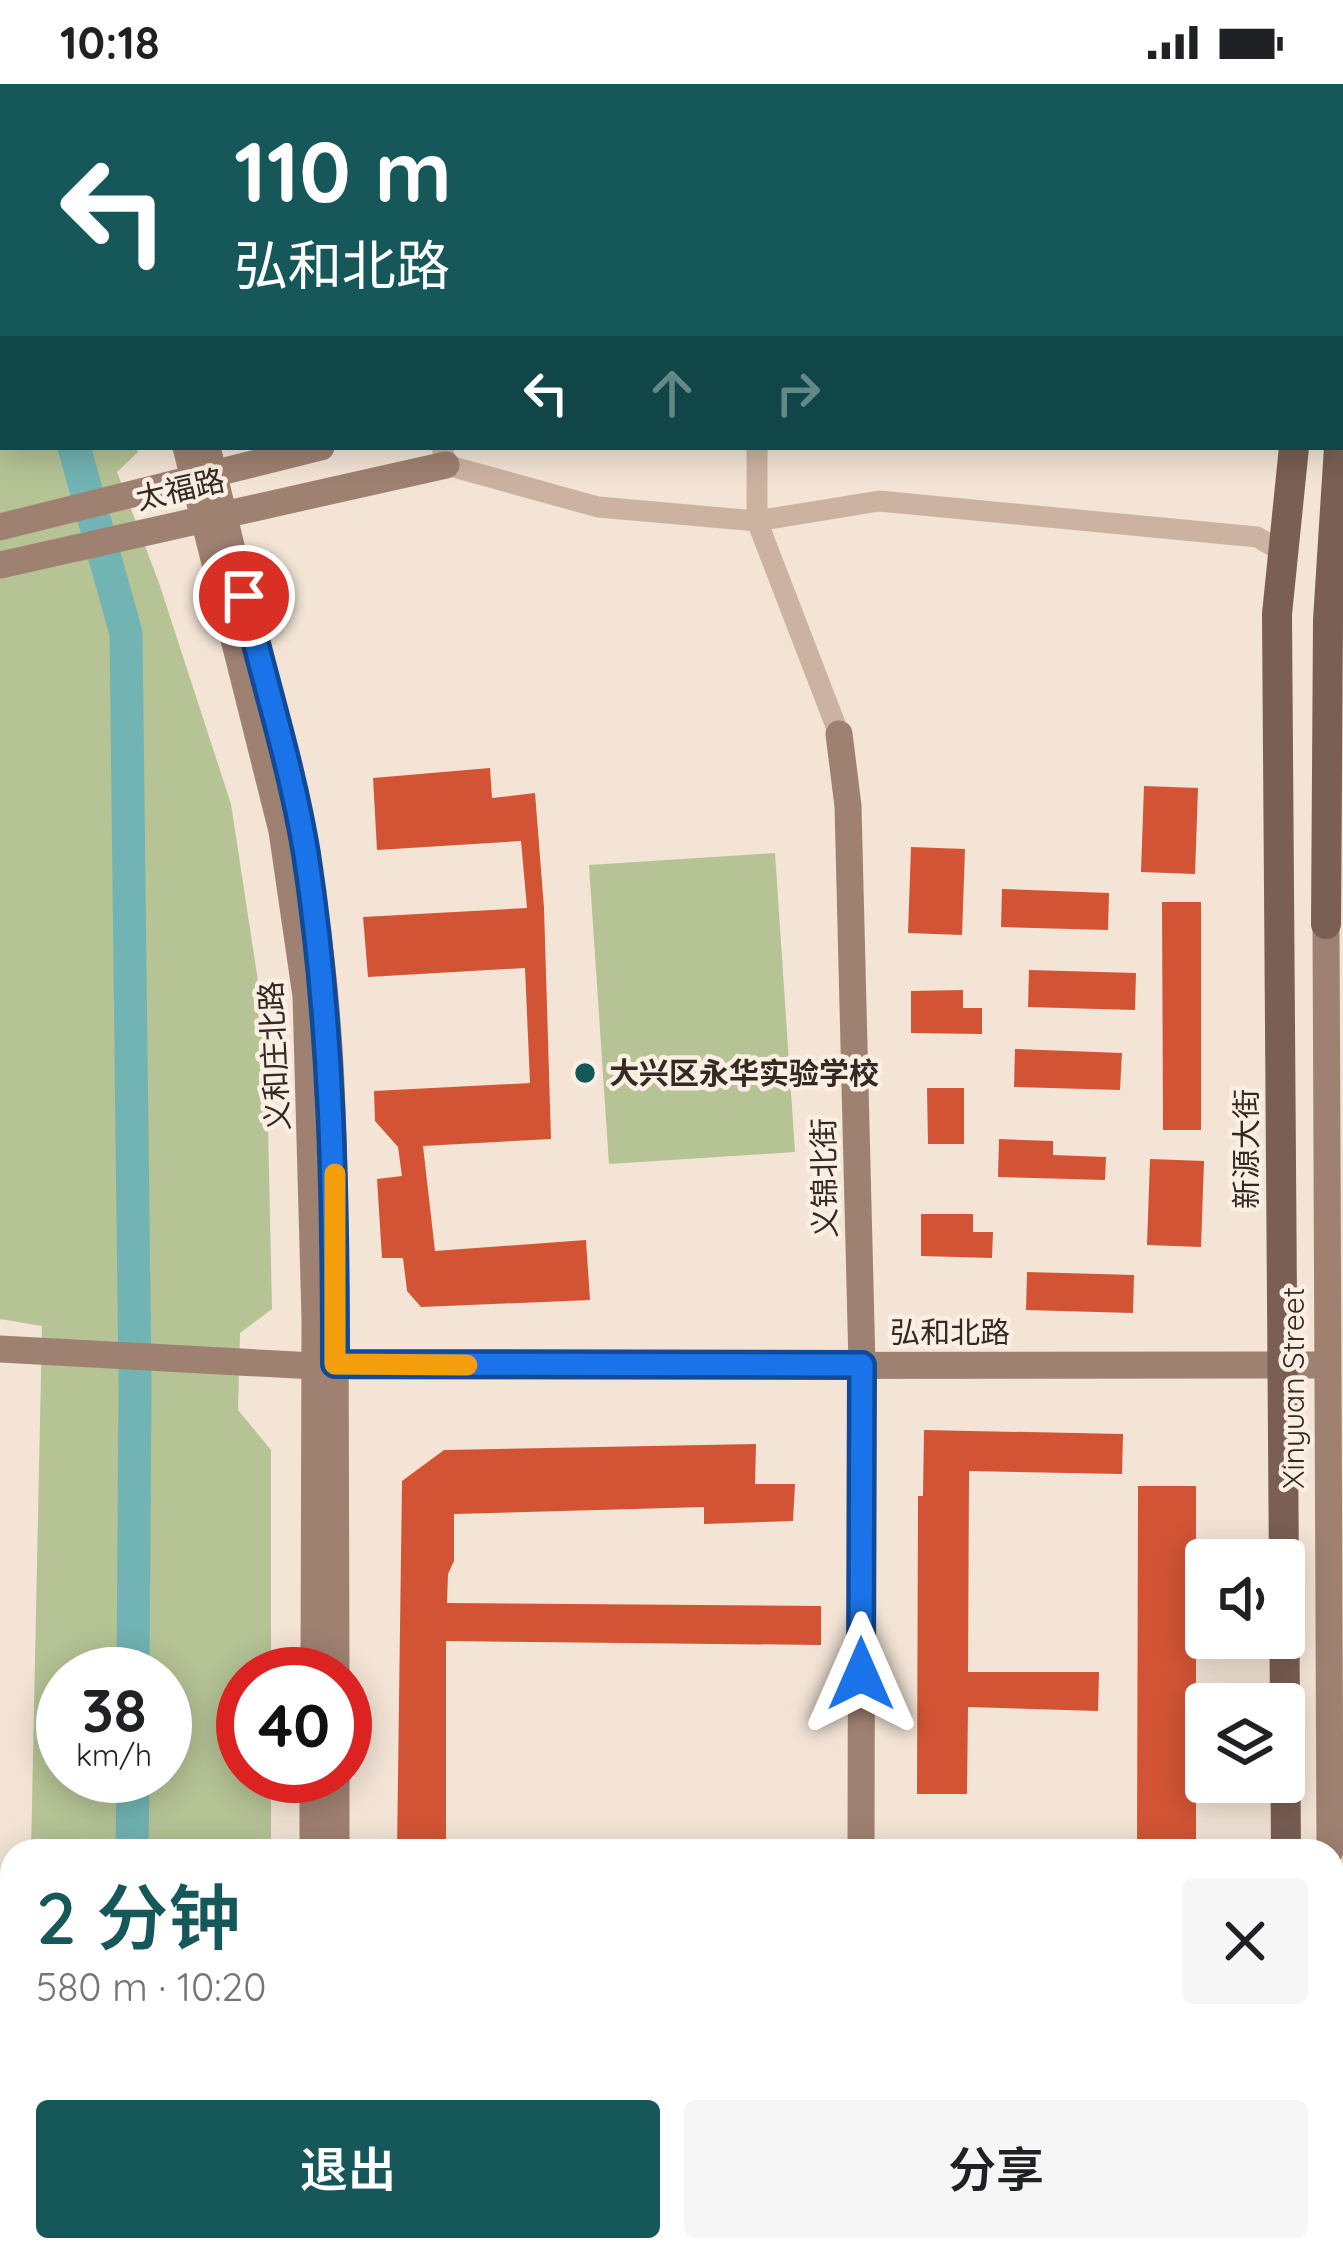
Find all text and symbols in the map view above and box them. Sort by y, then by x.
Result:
text: 10:18 [60,14,160,70]
text: 110 m [234,118,452,223]
icon: left [36,132,192,288]
text: 弘和北路 [234,231,450,299]
icon: left [513,360,579,426]
icon: ahead [639,360,705,426]
icon: right [765,360,831,426]
street label: 太福路 [132,460,228,518]
pin [193,545,295,647]
icon: arrive [211,563,277,629]
street label: 义和庄北路 [251,980,297,1132]
place label: 大兴区永华实验学校 [609,1054,879,1092]
marker: 大兴区永华实验学校 [572,1060,598,1086]
street label: 新源大街 [1227,1089,1265,1209]
street label: 义锦北街 [804,1118,844,1238]
street label: Xinyuan Street [1274,1287,1312,1489]
street label: 弘和北路 [890,1313,1010,1351]
map controls [1185,1539,1305,1803]
button: sound [1185,1539,1305,1659]
position arrow [798,1611,924,1737]
speed limit sign: 40 [216,1647,372,1803]
text: 38 [81,1672,147,1747]
button: layers [1185,1683,1305,1803]
text: km/h [76,1736,152,1774]
text: 2 分钟 [36,1872,241,1962]
button: close [1182,1878,1308,2004]
text: 580 m · 10:20 [36,1962,266,2011]
button: 退出 [36,2100,660,2238]
button: 分享 [684,2100,1308,2238]

